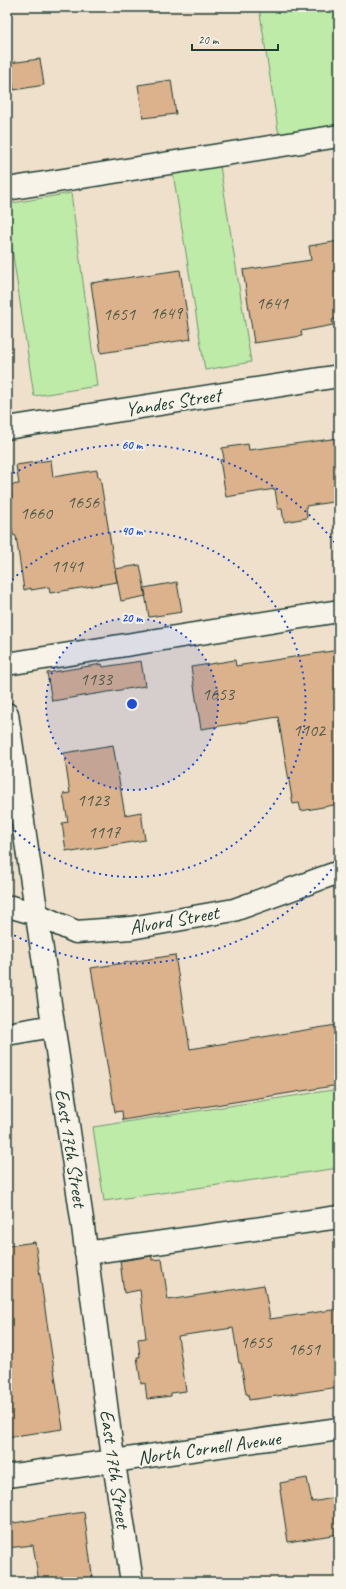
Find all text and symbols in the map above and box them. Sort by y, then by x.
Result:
scale bar [192,26,278,52]
text: 20 m [198,32,220,48]
house number: 1641 [256,292,289,314]
house number: 1649 [150,302,184,324]
house number: 1651 [103,303,136,325]
street label: Yandes Street [124,382,226,422]
text: 60 m [122,437,144,453]
house number: 1656 [67,491,100,513]
house number: 1660 [20,502,54,524]
text: 40 m [122,523,143,539]
house number: 1141 [51,555,84,577]
text: 20 m [122,610,143,626]
house number: 1133 [80,668,114,690]
house number: 1653 [202,683,236,705]
centre of rings [125,697,139,711]
house number: 1102 [293,719,327,741]
house number: 1123 [77,789,111,811]
house number: 1117 [88,821,121,843]
street label: Alvord Street [127,899,223,940]
street label: East 17th Street [49,1087,93,1211]
house number: 1655 [240,1331,273,1353]
house number: 1651 [288,1338,321,1360]
street label: East 17th Street [94,1408,136,1532]
street label: North Cornell Avenue [136,1425,283,1470]

